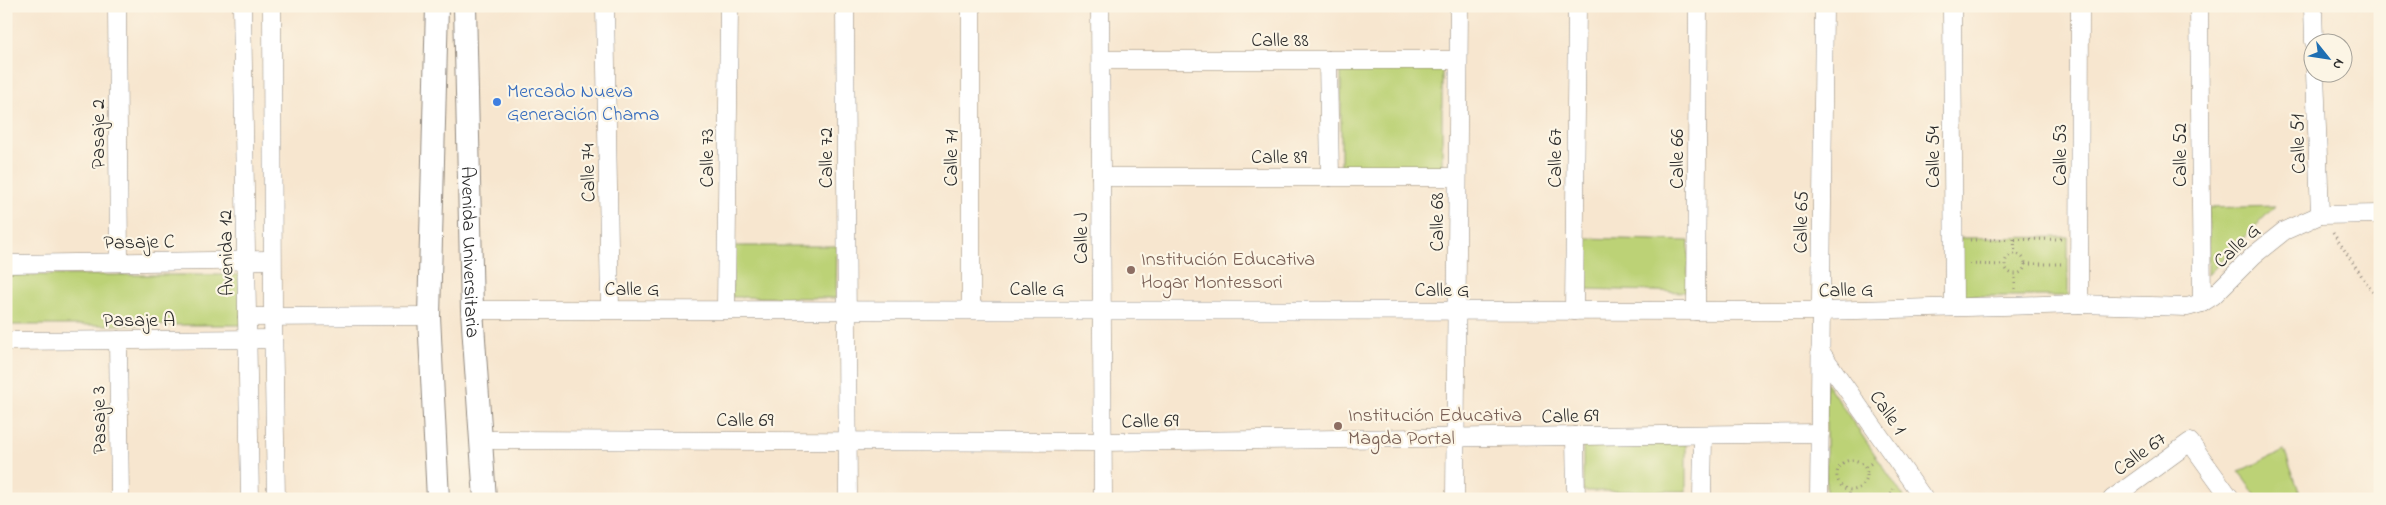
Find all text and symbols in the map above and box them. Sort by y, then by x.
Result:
street label: Calle 88 [1251,27,1309,56]
north arrow [2304,32,2354,82]
text: N [2327,54,2349,73]
place label: Mercado Nueva Generación Chama [507,78,660,130]
marker: Mercado Nueva Generación Chama [491,96,503,108]
street label: Pasaje 2 [85,99,114,169]
street label: Calle 51 [2284,113,2315,175]
street label: Calle 52 [2167,123,2196,187]
street label: Calle 53 [2047,124,2076,186]
street label: Calle 54 [1920,126,1949,188]
street label: Calle 72 [813,128,842,188]
street label: Calle 67 [1542,128,1571,188]
street label: Calle 73 [694,129,723,187]
street label: Calle 71 [938,129,967,187]
street label: Calle 66 [1664,129,1693,189]
street label: Calle 74 [574,143,605,203]
street label: Calle 89 [1251,144,1307,173]
street label: Avenida Universitaria [452,166,486,339]
street label: Calle 65 [1787,190,1818,254]
street label: Calle 68 [1424,193,1453,251]
street label: Avenida 12 [212,209,243,296]
street label: Calle J [1068,212,1097,264]
street label: Calle G [2208,217,2268,276]
street label: Pasaje C [103,228,175,259]
place label: Institución Educativa Hogar Montessori [1141,246,1315,299]
marker: Institución Educativa Hogar Montessori [1125,264,1137,276]
street label: Calle G [605,276,660,305]
street label: Calle G [1010,276,1065,305]
street label: Calle G [1415,277,1470,306]
street label: Calle G [1818,277,1874,306]
street label: Pasaje A [103,307,175,336]
street label: Calle 1 [1861,385,1913,442]
street label: Pasaje 3 [85,386,116,454]
place label: Institución Educativa Magda Portal [1348,402,1522,455]
street label: Calle 69 [1541,403,1599,432]
street label: Calle 69 [716,407,774,436]
street label: Calle 69 [1121,408,1179,437]
marker: Institución Educativa Magda Portal [1332,420,1344,432]
street label: Calle 67 [2108,426,2173,484]

